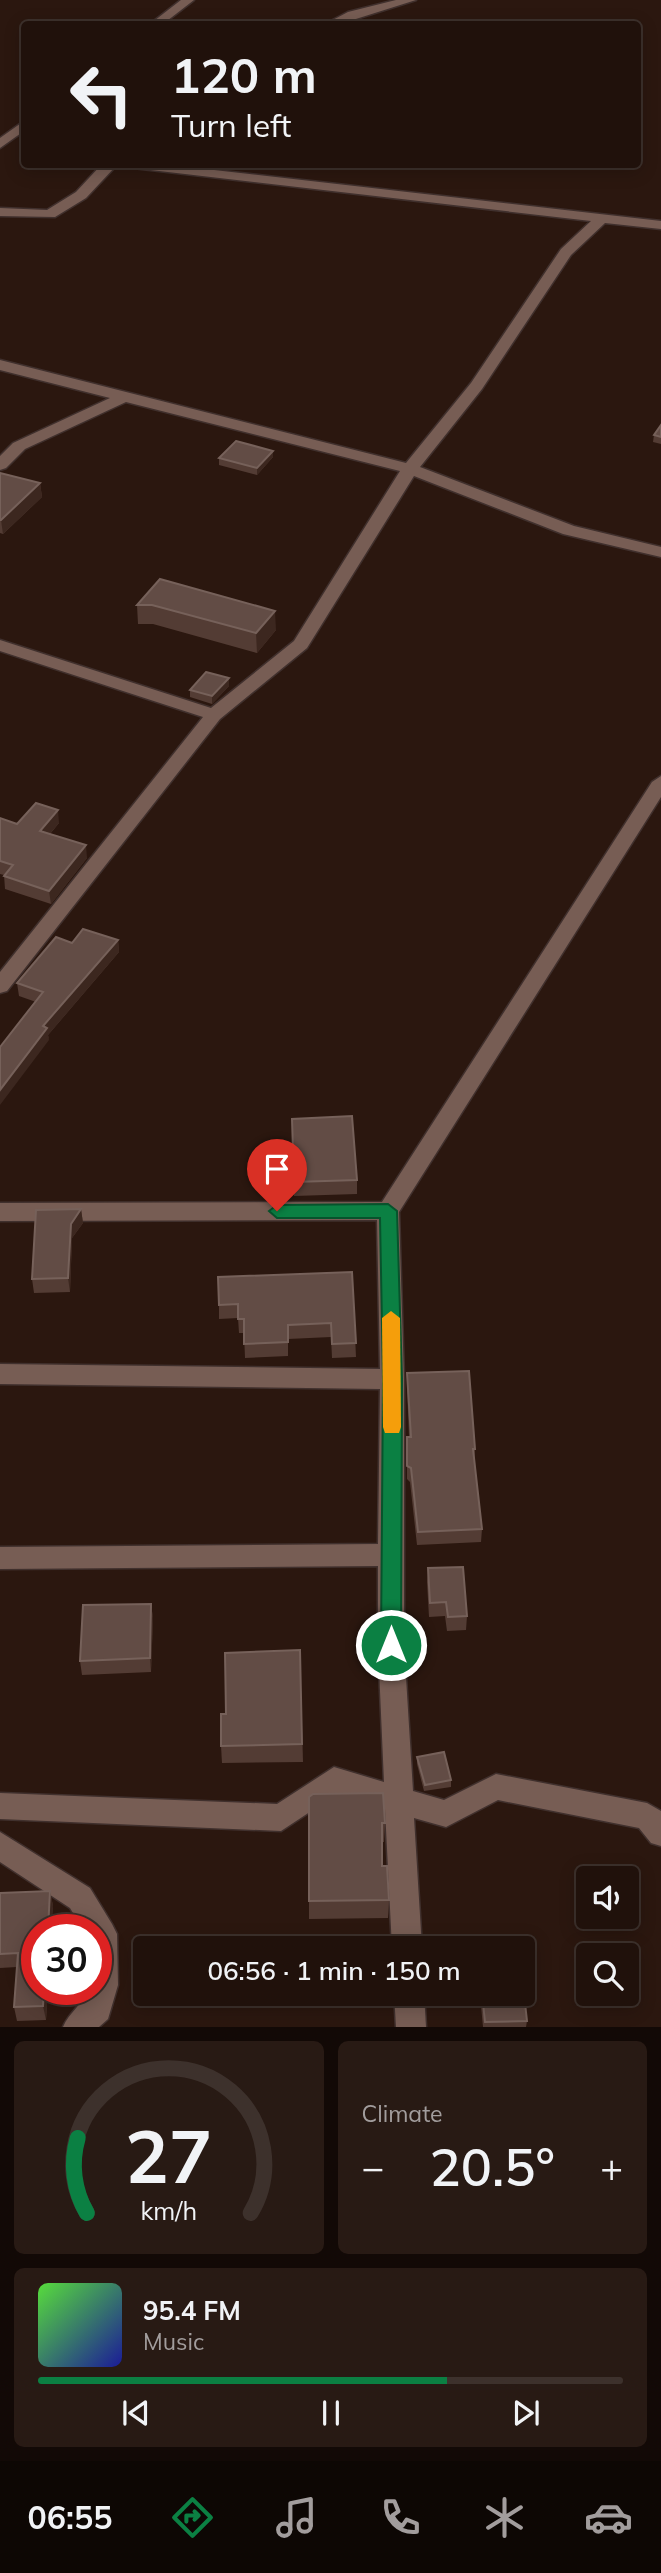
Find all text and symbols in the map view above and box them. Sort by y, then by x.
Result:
text: 120 m [171,44,317,105]
icon: left [56,49,147,140]
text: Turn left [171,105,291,145]
pin [247,1139,307,1211]
icon: arrive [258,1150,296,1188]
position arrow [354,1608,428,1682]
map controls [576,1866,639,2006]
button: sound [576,1866,639,1929]
speed limit sign: 30 [21,1914,112,2005]
button: search [576,1943,639,2006]
text: 06:56 · 1 min · 150 m [207,1954,461,1987]
text: Climate [362,2099,443,2128]
text: 27 [125,2111,212,2202]
text: 20.5° [430,2134,555,2199]
text: − [362,2143,384,2191]
text: + [600,2143,623,2191]
text: km/h [140,2195,197,2226]
text: 95.4 FM [143,2294,241,2327]
text: Music [143,2327,204,2356]
icon: previous [117,2394,155,2432]
icon: pause [312,2394,350,2432]
icon: next [507,2394,545,2432]
icon: directions [168,2493,217,2542]
icon: music [272,2493,321,2542]
icon: phone [376,2493,425,2542]
icon: climate [480,2493,529,2542]
icon: car [584,2493,633,2542]
text: 06:55 [28,2497,112,2537]

